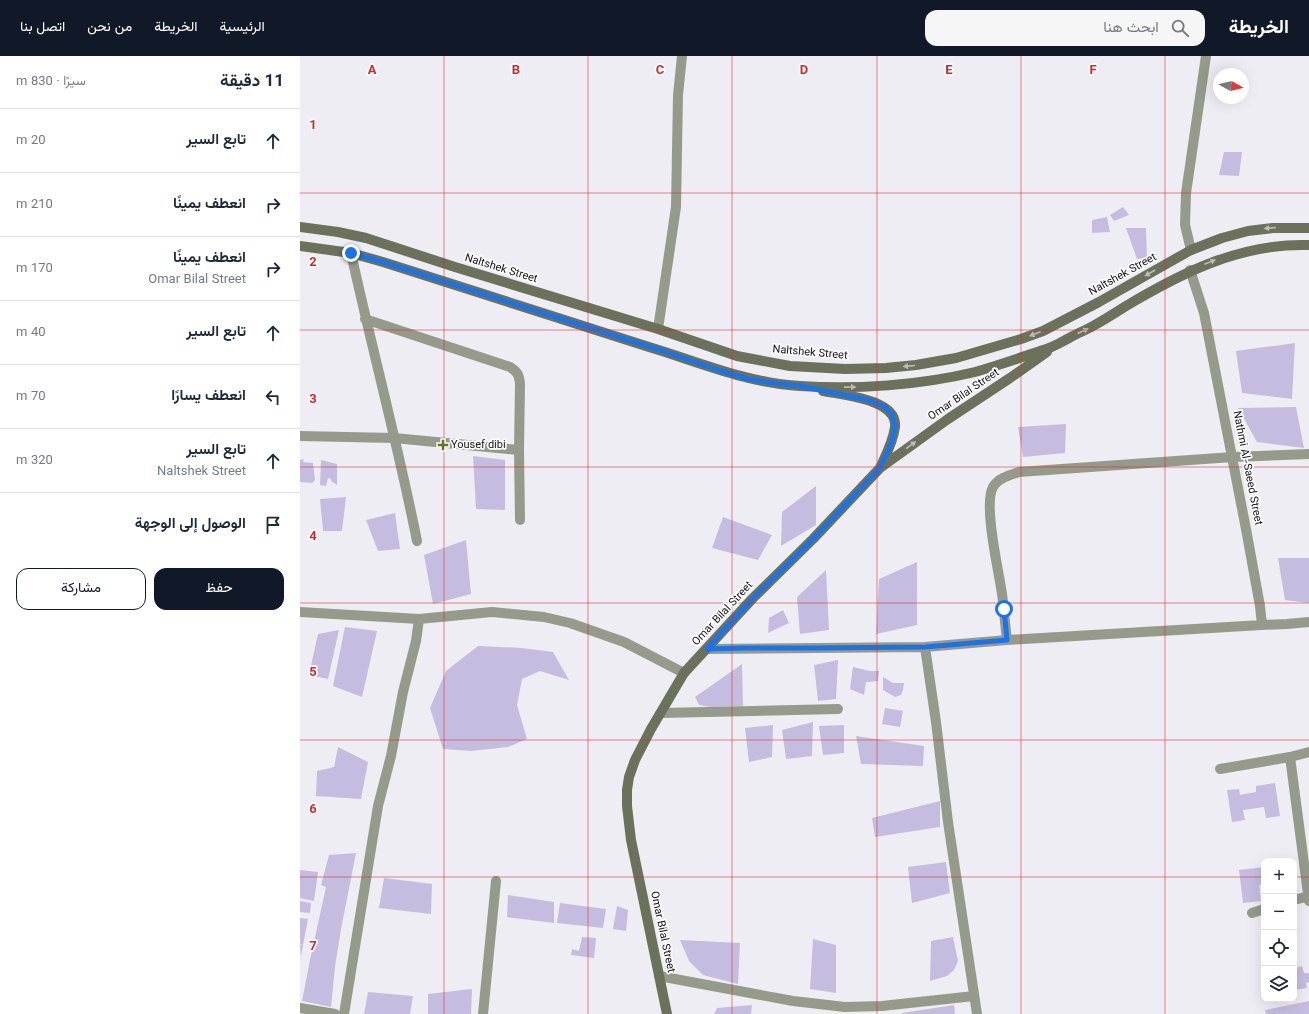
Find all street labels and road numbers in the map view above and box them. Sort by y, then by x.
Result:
street label: Naltshek Street [1086,249,1160,301]
street label: Naltshek Street [463,250,540,288]
street label: Naltshek Street [772,341,849,365]
street label: Omar Bilal Street [925,365,1003,425]
street label: Nathmi Al-Saeed Street [1228,409,1266,527]
street label: Omar Bilal Street [689,578,758,650]
street label: Omar Bilal Street [645,890,679,975]

